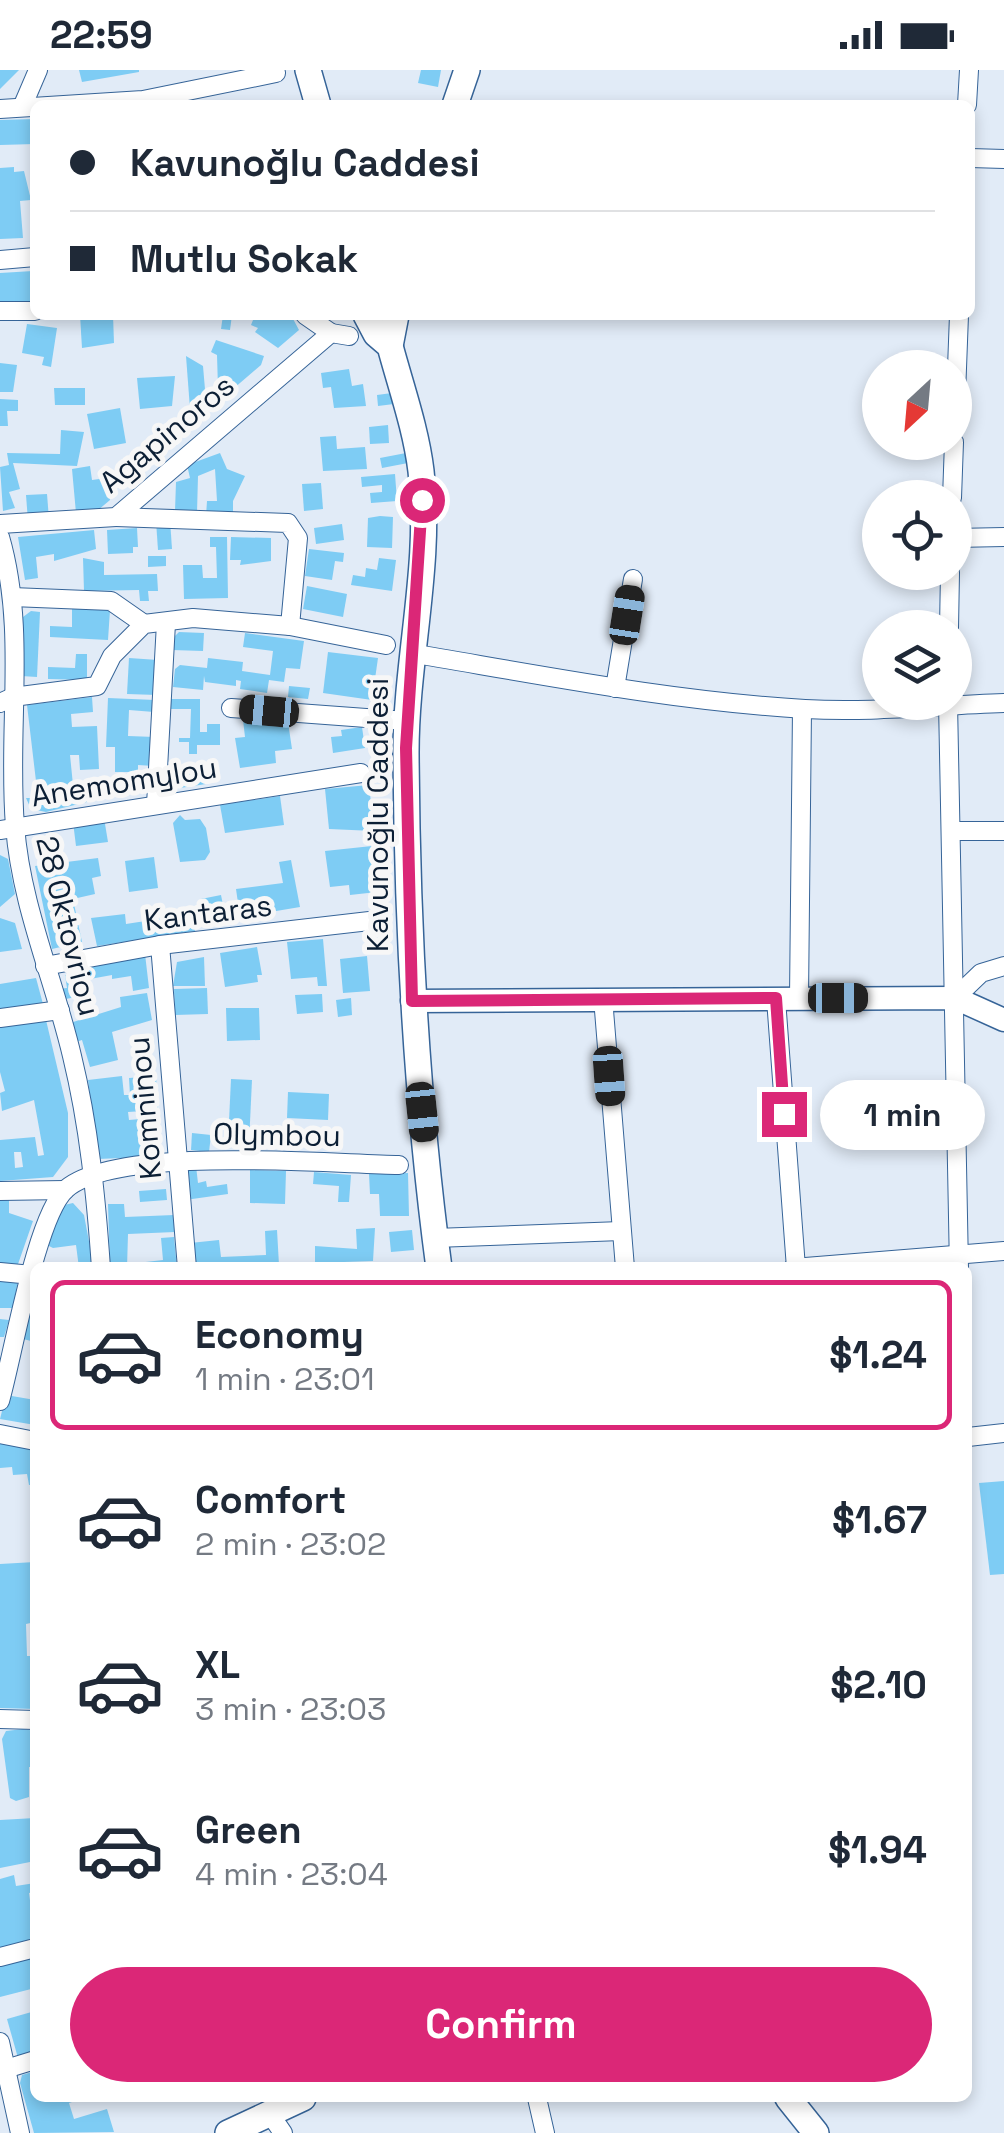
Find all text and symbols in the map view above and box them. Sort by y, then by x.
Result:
text: 22:59 [50,11,153,59]
text: Kavunoğlu Caddesi [130,139,480,187]
text: Mutlu Sokak [130,235,358,283]
north arrow [862,350,972,460]
map controls [862,350,972,720]
street label: Agapinoros [91,366,242,501]
route start [400,478,445,523]
button: locate [862,480,972,590]
car [607,583,647,647]
button: layers [862,610,972,720]
street label: Kavunoğlu Caddesi [358,678,397,952]
car [238,693,300,729]
street label: Anemomylou [28,748,220,815]
street label: 28 Oktovriou [27,832,110,1020]
street label: Kantaras [142,885,274,940]
car [808,983,868,1013]
street label: Komninou [119,1035,170,1181]
car [592,1045,626,1107]
callout: 1 min [819,1079,984,1149]
car [404,1081,440,1143]
route end [762,1092,807,1137]
text: 1 min [863,1095,942,1135]
street label: Olymbou [213,1114,341,1155]
icon: car [75,1310,165,1400]
text: Economy [195,1311,364,1359]
text: $1.24 [829,1331,927,1379]
text: 1 min · 23:01 [195,1359,375,1399]
icon: car [75,1475,165,1565]
text: Comfort [195,1476,346,1524]
text: $1.67 [832,1496,927,1544]
text: 2 min · 23:02 [195,1524,386,1564]
icon: car [75,1640,165,1730]
text: XL [195,1641,240,1689]
text: $2.10 [830,1661,927,1709]
text: 3 min · 23:03 [195,1689,386,1729]
icon: car [75,1805,165,1895]
text: Green [195,1806,302,1854]
text: $1.94 [828,1826,927,1874]
text: 4 min · 23:04 [195,1854,388,1894]
button: Confirm [70,1967,932,2082]

